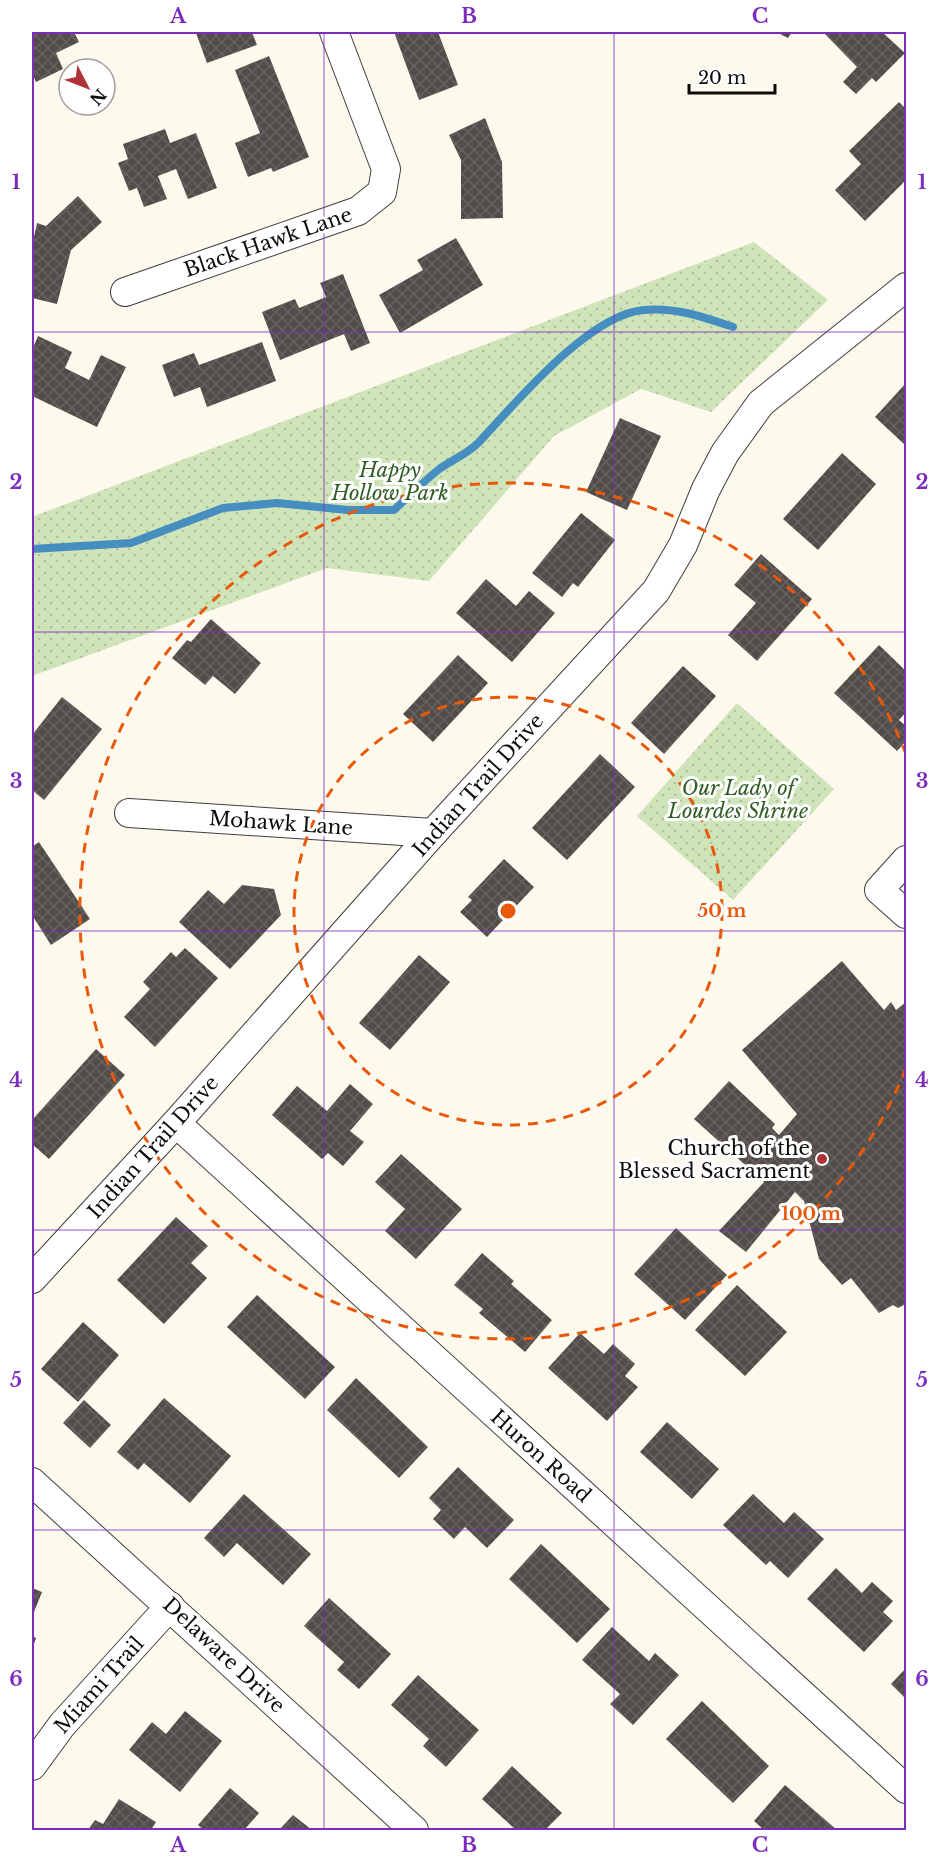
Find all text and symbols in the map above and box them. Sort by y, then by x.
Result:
text: A [169,4,187,28]
text: B [461,4,477,28]
text: C [752,4,768,28]
north arrow [57,57,117,117]
scale bar [689,57,774,95]
text: 20 m [698,67,746,89]
text: N [86,85,111,109]
text: 1 [12,170,21,194]
text: 1 [918,170,927,194]
street label: Black Hawk Lane [181,202,355,282]
park label: Happy Hollow Park [331,458,448,505]
text: 2 [9,470,23,494]
text: 2 [915,470,929,494]
street label: Indian Trail Drive [408,709,548,861]
text: 3 [10,769,22,793]
text: 3 [916,769,928,793]
park label: Our Lady of Lourdes Shrine [667,776,808,823]
street label: Mohawk Lane [208,806,354,840]
text: 50 m [698,900,747,922]
centre of rings [498,901,518,921]
text: 4 [9,1068,23,1092]
text: 4 [915,1068,929,1092]
street label: Indian Trail Drive [83,1071,223,1223]
place label: Church of the Blessed Sacrament [618,1136,810,1183]
marker: Church of the Blessed Sacrament [815,1152,829,1166]
text: 100 m [781,1203,841,1225]
text: 5 [10,1368,22,1392]
text: 5 [916,1368,928,1392]
street label: Huron Road [486,1405,596,1507]
street label: Delaware Drive [158,1592,290,1718]
street label: Miami Trail [49,1632,149,1738]
text: 6 [9,1667,23,1691]
text: 6 [915,1667,929,1691]
text: A [169,1833,187,1857]
text: B [461,1833,477,1857]
text: C [752,1833,768,1857]

